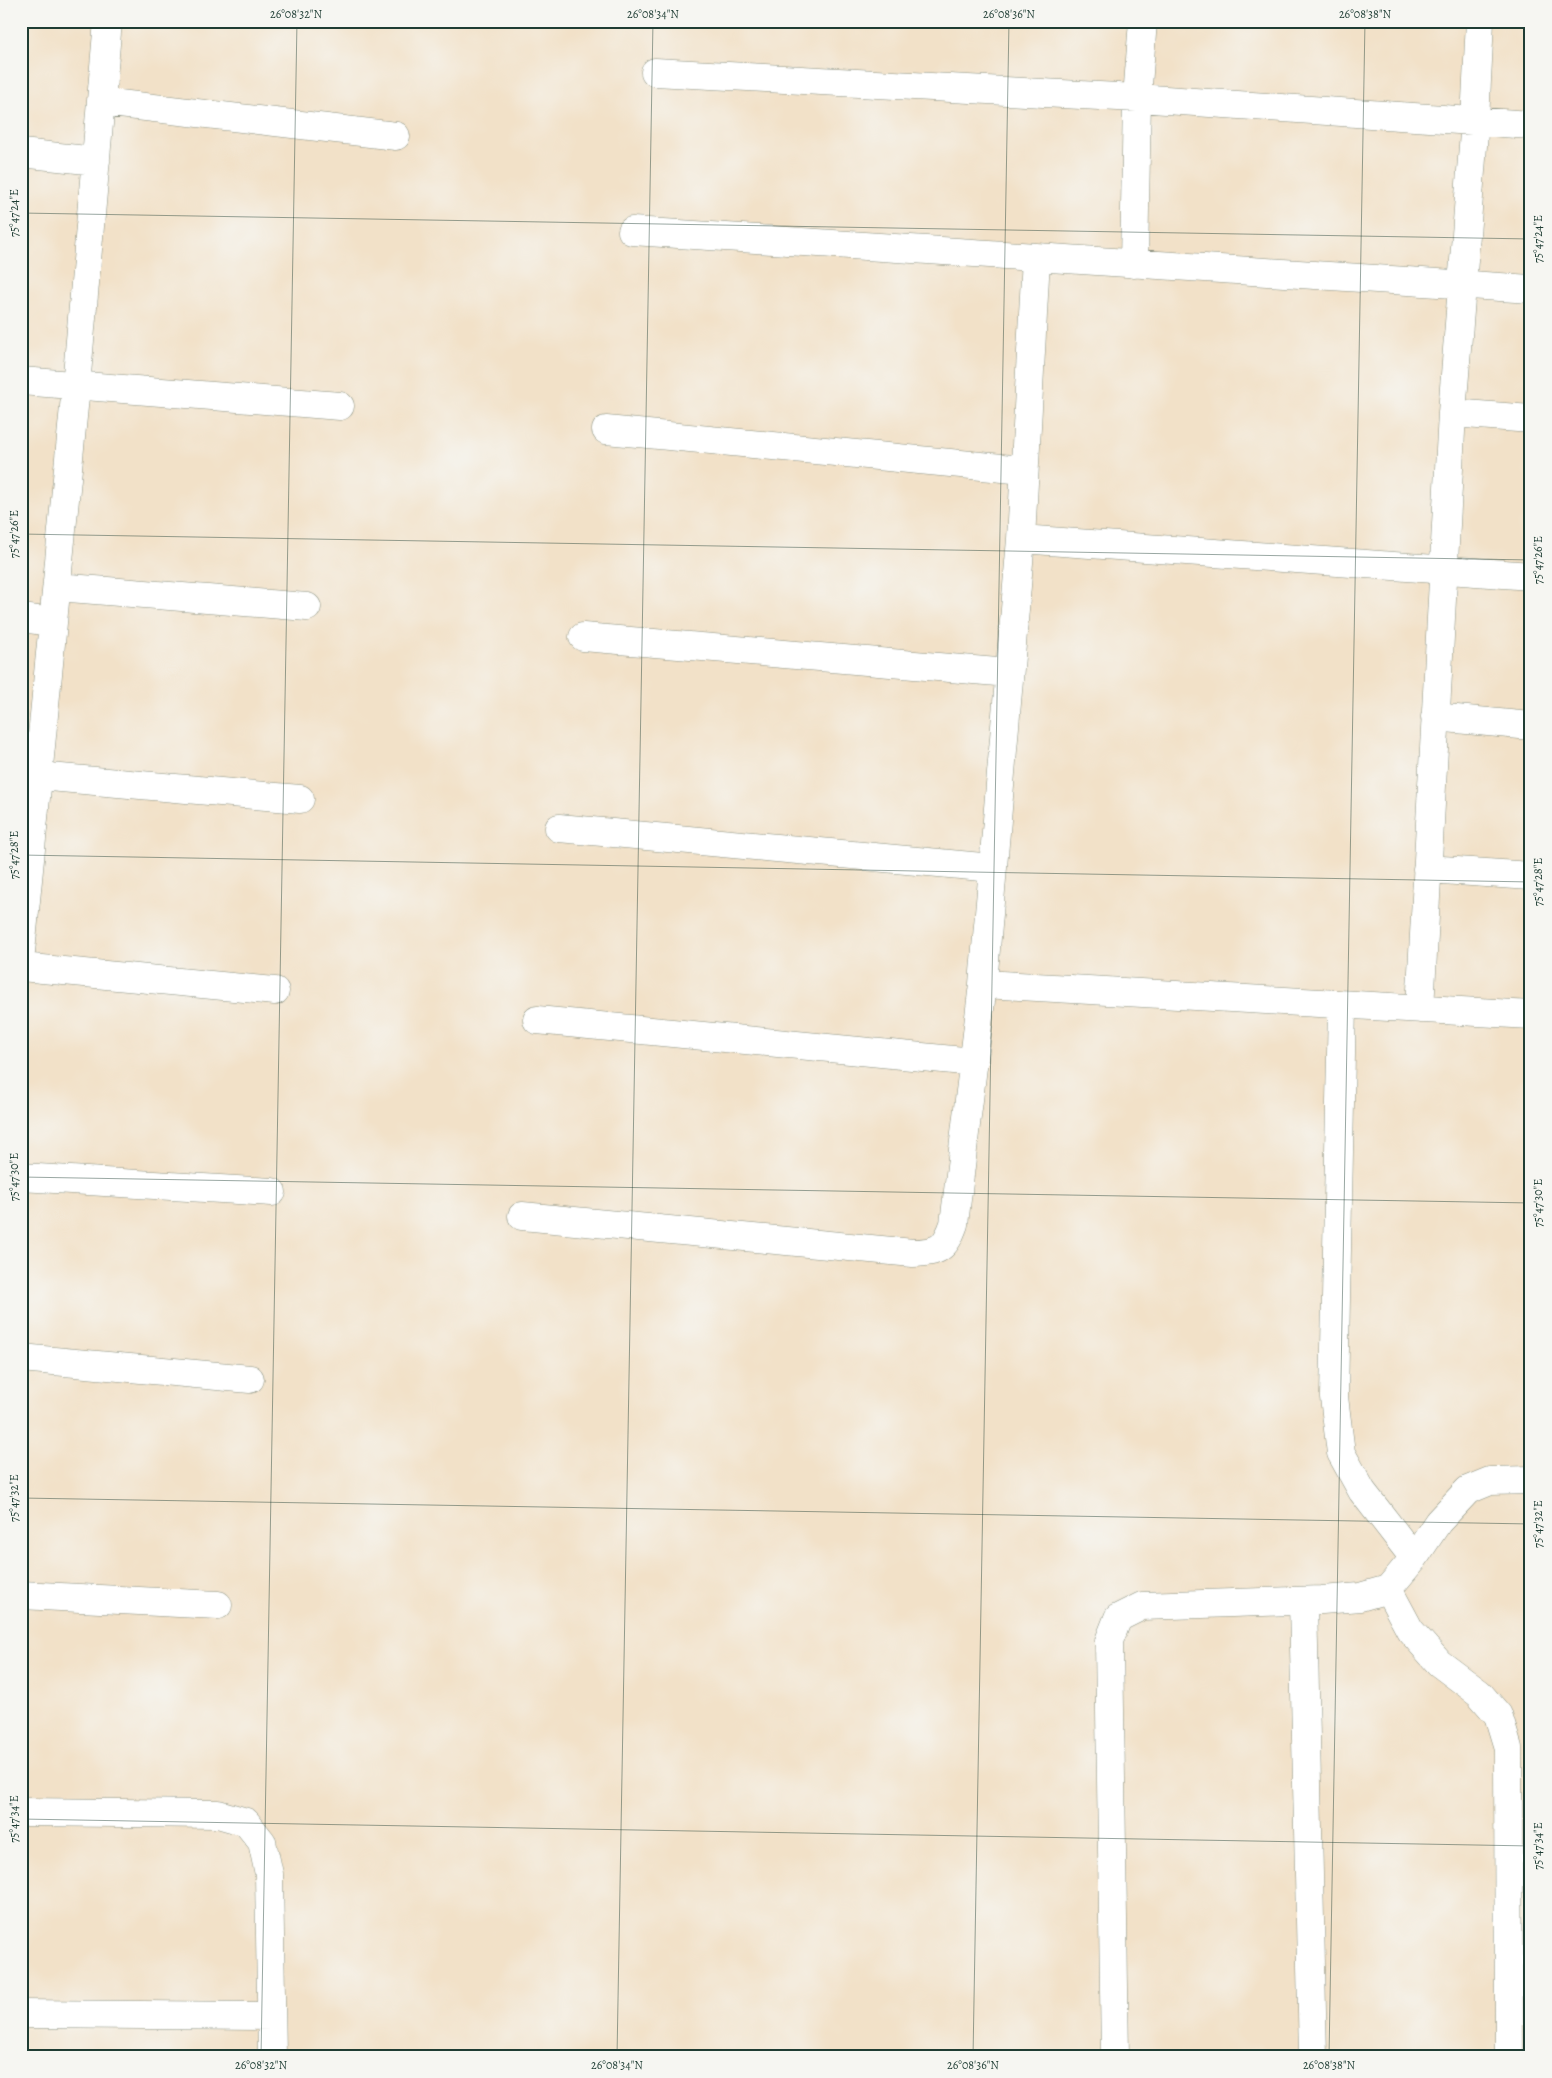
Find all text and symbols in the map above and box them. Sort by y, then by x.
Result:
text: 26°08'32"N [270,6,322,22]
text: 26°08'34"N [627,6,679,22]
text: 26°08'36"N [983,6,1035,22]
text: 26°08'38"N [1339,6,1391,22]
text: 75°47'24"E [6,189,22,237]
text: 75°47'24"E [1530,215,1546,263]
text: 75°47'26"E [6,510,22,558]
text: 75°47'26"E [1530,536,1546,584]
text: 75°47'28"E [6,831,22,879]
text: 75°47'28"E [1530,858,1546,906]
text: 75°47'30"E [6,1153,22,1201]
text: 75°47'30"E [1530,1179,1546,1227]
text: 75°47'32"E [6,1474,22,1522]
text: 75°47'32"E [1530,1500,1546,1548]
text: 75°47'34"E [6,1795,22,1843]
text: 75°47'34"E [1530,1822,1546,1870]
text: 26°08'32"N [235,2057,287,2073]
text: 26°08'34"N [591,2057,643,2073]
text: 26°08'36"N [947,2057,999,2073]
text: 26°08'38"N [1303,2057,1355,2073]

